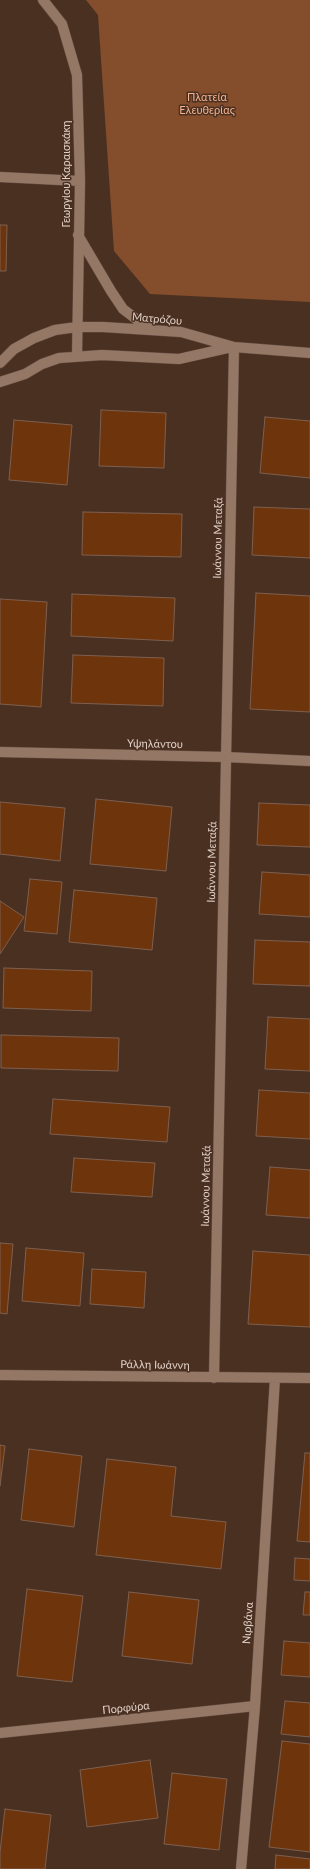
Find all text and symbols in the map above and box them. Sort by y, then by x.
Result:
park label: Πλατεία Ελευθερίας [179,90,235,116]
street label: Γεωργίου Καραισκάκη [59,121,73,227]
street label: Ματρόζου [131,310,183,328]
street label: Ιωάννου Μεταξά [211,497,225,579]
street label: Υψηλάντου [127,737,183,751]
street label: Ιωάννου Μεταξά [205,821,219,903]
street label: Ιωάννου Μεταξά [199,1145,213,1227]
street label: Ράλλη Ιωάννη [120,1358,190,1372]
street label: Νιρβάνα [240,1602,256,1644]
street label: Πορφύρα [102,1699,150,1717]

